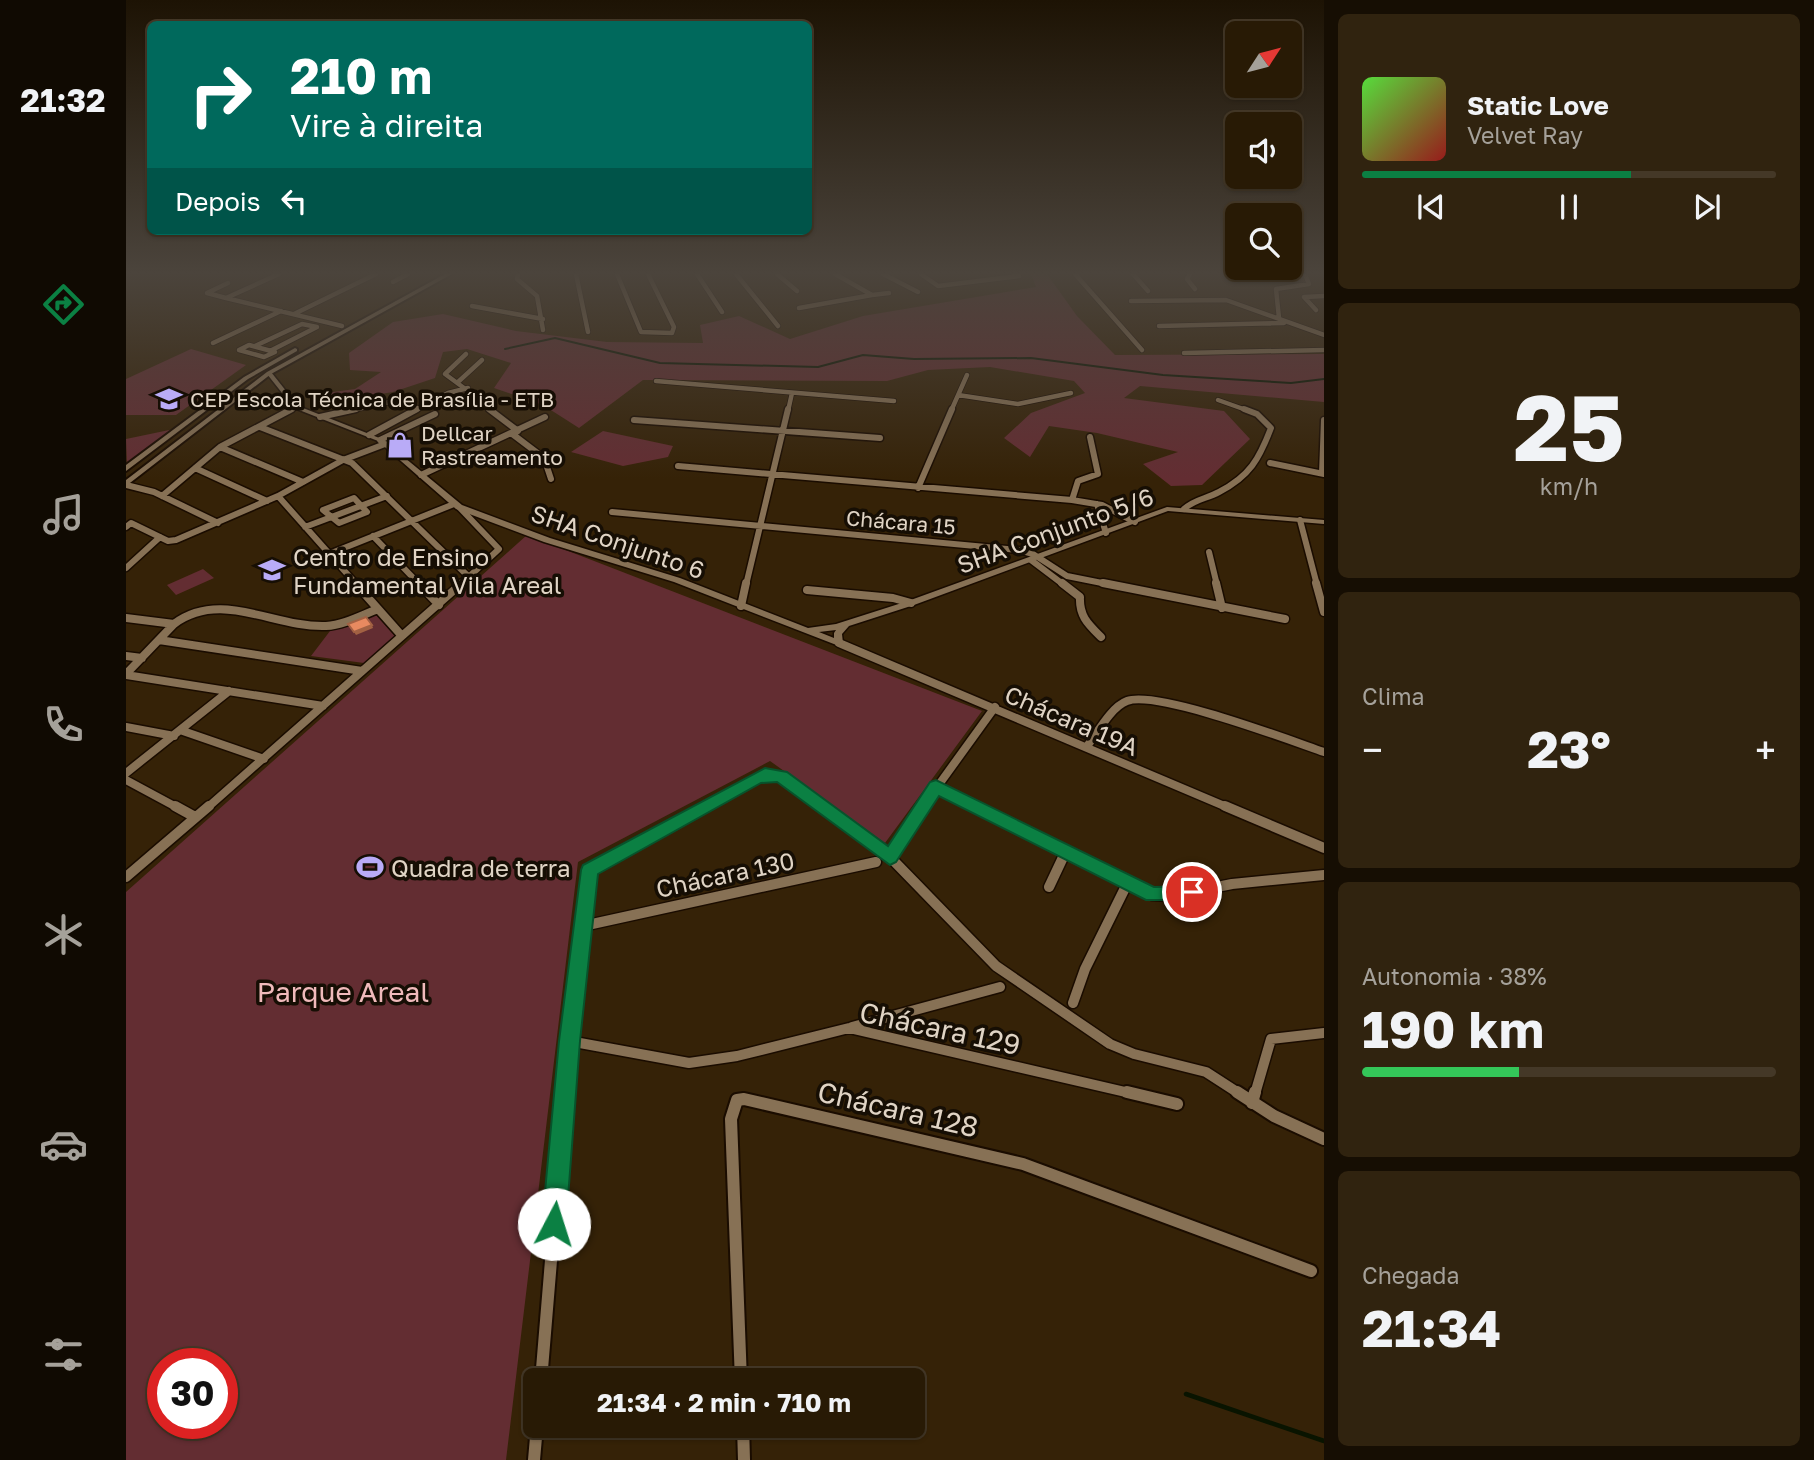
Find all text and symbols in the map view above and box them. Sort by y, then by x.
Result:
north arrow [1225,21,1302,98]
map controls [1225,21,1302,280]
text: 210 m [290,46,432,105]
icon: right [175,49,266,140]
text: 21:32 [20,81,106,119]
text: Static Love [1467,90,1609,121]
text: Vire à direita [290,106,483,144]
button: sound [1225,112,1302,189]
text: Velvet Ray [1467,121,1583,149]
icon: left [275,182,313,220]
text: Depois [175,186,261,217]
icon: previous [1412,188,1450,226]
icon: pause [1550,188,1588,226]
icon: next [1688,188,1726,226]
button: search [1225,203,1302,280]
icon: directions [39,280,88,329]
text: 25 [1513,372,1625,481]
school or university icon: CEP Escola Técnica de Brasília - ETB [154,384,184,414]
place label: CEP Escola Técnica de Brasília - ETB [190,386,554,412]
place label: Dellcar Rastreamento [421,420,563,470]
shop icon: Dellcar Rastreamento [385,430,415,460]
text: km/h [1540,472,1598,500]
street label: SHA Conjunto 5/6 [953,481,1157,579]
icon: music [39,490,88,539]
street label: SHA Conjunto 6 [528,498,708,584]
street label: Chácara 15 [845,504,957,540]
place label: Centro de Ensino Fundamental Vila Areal [293,542,562,599]
school or university icon: Centro de Ensino Fundamental Vila Areal [257,555,287,585]
street label: Chácara 19A [1001,679,1143,761]
text: Clima [1362,682,1425,710]
icon: phone [39,700,88,749]
text: 23° [1527,717,1611,779]
text: − [1362,727,1383,772]
text: + [1755,727,1776,772]
street label: Chácara 130 [653,845,797,903]
sports icon: Quadra de terra [355,852,385,882]
place label: Quadra de terra [391,853,571,882]
pin [1162,862,1222,922]
icon: arrive [1173,873,1211,911]
icon: climate [39,910,88,959]
text: Autonomia · 38% [1362,962,1547,990]
park label: Parque Areal [257,975,429,1008]
street label: Chácara 129 [857,995,1023,1061]
text: 190 km [1362,997,1544,1059]
street label: Chácara 128 [815,1075,981,1143]
icon: car [39,1120,88,1169]
position arrow [517,1187,591,1261]
text: Chegada [1362,1261,1459,1289]
text: 21:34 [1362,1296,1501,1358]
icon: filters [39,1330,88,1379]
speed limit sign: 30 [147,1348,238,1439]
text: 21:34 · 2 min · 710 m [597,1387,851,1418]

